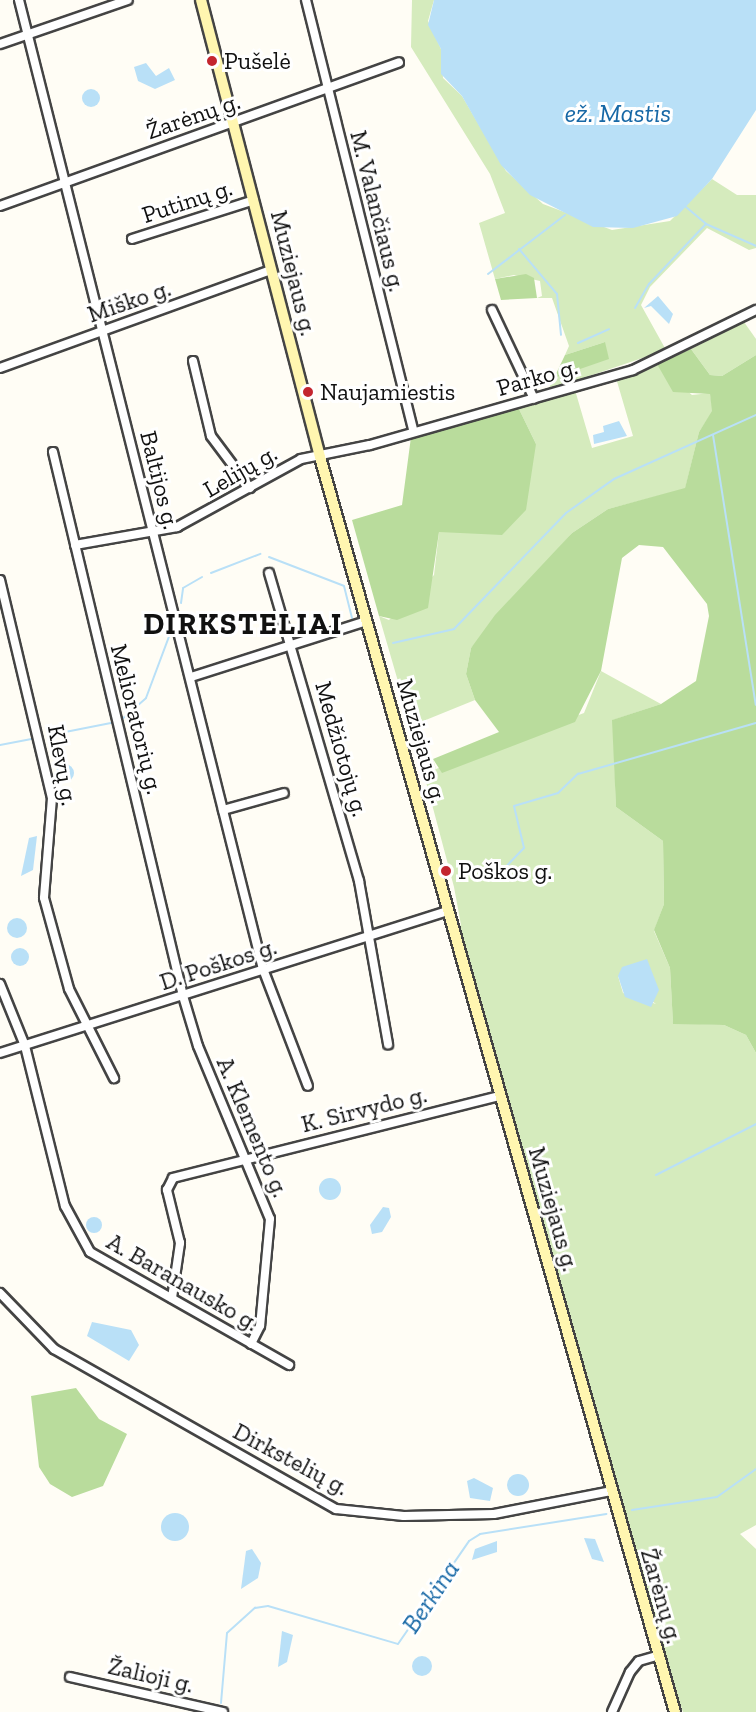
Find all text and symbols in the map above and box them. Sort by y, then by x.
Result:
place label: Pušelė [224,47,291,75]
marker: Pušelė [205,54,219,68]
street label: Žarėnų g. [142,87,244,145]
water label: ež. Mastis [565,98,671,130]
street label: M. Valančiaus g. [344,127,412,295]
street label: Putinų g. [138,173,236,229]
street label: Muziejaus g. [265,207,323,339]
street label: Miško g. [84,273,174,329]
street label: Parko g. [493,352,581,402]
place label: Naujamiestis [320,378,455,406]
marker: Naujamiestis [301,385,315,399]
street label: Baltijos g. [134,428,186,532]
street label: Lelijų g. [198,438,282,504]
district label: DIRKSTELIAI [143,606,343,642]
street label: Melioratorių g. [104,641,170,797]
street label: Muziejaus g. [390,675,454,807]
street label: Medžiotojų g. [309,678,375,820]
street label: Klevų g. [42,722,84,808]
place label: Poškos g. [458,857,552,885]
marker: Poškos g. [439,864,453,878]
street label: D. Poškos g. [156,932,280,996]
street label: A. Klemento g. [211,1053,295,1201]
street label: K. Sirvydo g. [298,1079,430,1139]
street label: Muziejaus g. [522,1143,586,1275]
street label: A. Baranausko g. [102,1227,264,1337]
street label: Dirkstelių g. [228,1417,354,1501]
street label: Žarėnų g. [635,1545,689,1647]
water label: Berkina [396,1555,466,1639]
street label: Žalioji g. [105,1651,197,1699]

